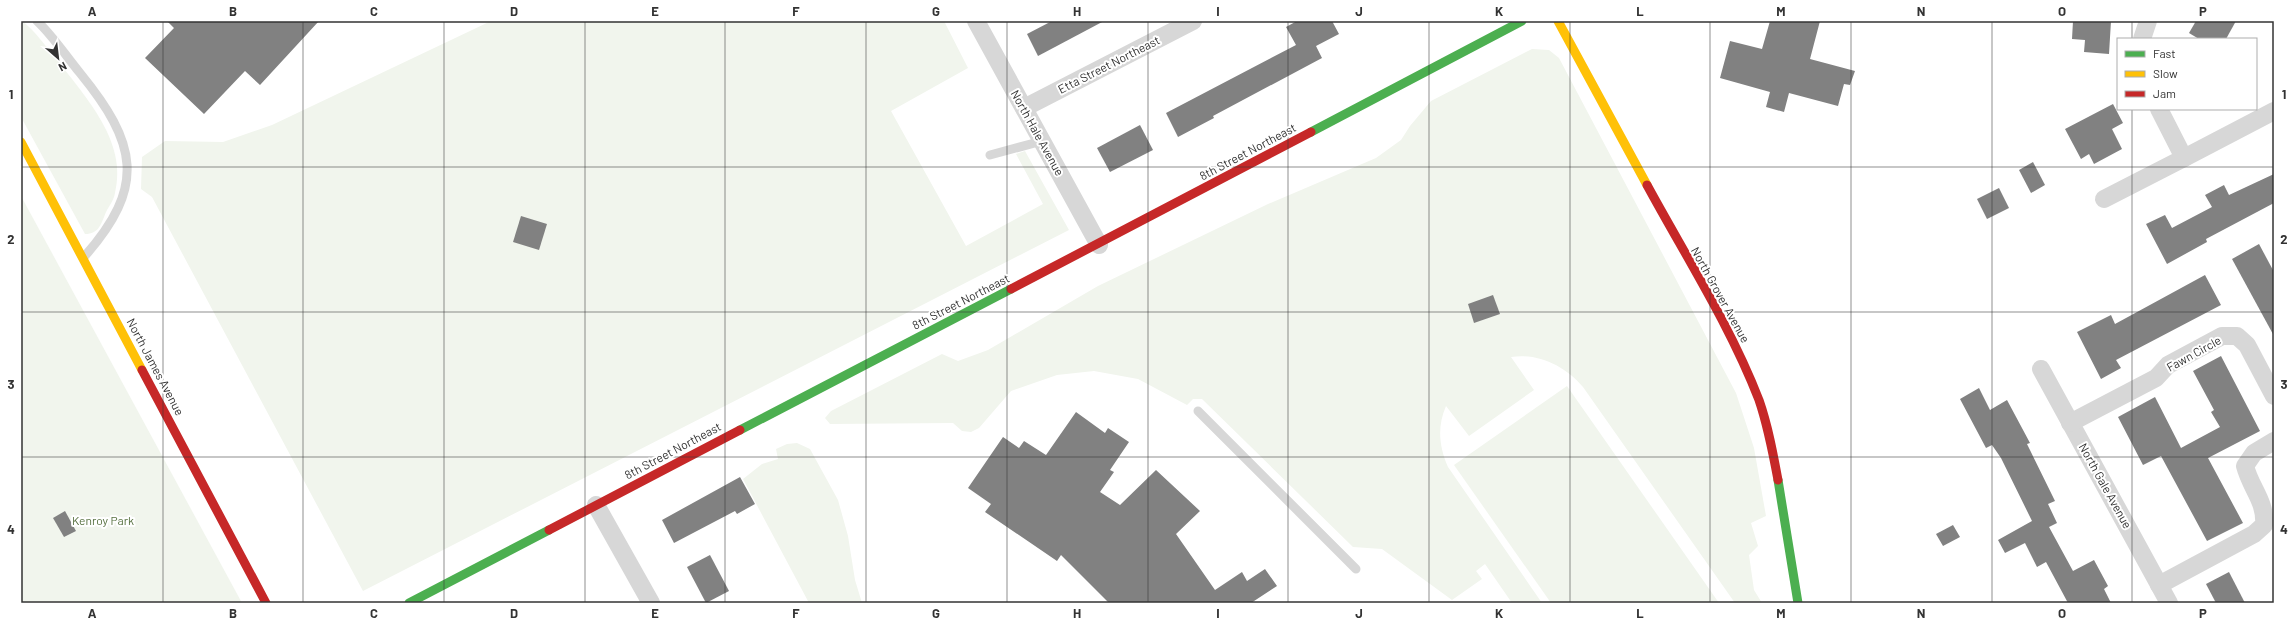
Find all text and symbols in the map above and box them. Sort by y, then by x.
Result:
text: A [88,3,97,19]
text: B [229,3,237,19]
text: C [370,3,378,19]
text: D [510,3,518,19]
text: E [651,3,659,19]
text: F [792,3,800,19]
text: G [932,3,940,19]
text: H [1073,3,1081,19]
text: I [1216,3,1220,19]
text: J [1355,3,1363,19]
text: K [1495,3,1503,19]
text: L [1636,3,1644,19]
text: M [1776,3,1786,19]
text: N [1917,3,1925,19]
text: O [2058,3,2066,19]
text: P [2199,3,2207,19]
street label: Etta Street Northeast [1055,32,1162,96]
north arrow [38,38,78,78]
legend [2117,38,2257,110]
text: Fast [2153,46,2176,60]
text: N [57,60,69,75]
text: Slow [2153,66,2178,80]
text: 1 [9,86,13,102]
text: Jam [2153,86,2176,100]
text: 1 [2282,86,2286,102]
street label: North Hale Avenue [1008,87,1067,178]
street label: 8th Street Northeast [1197,120,1298,182]
text: 2 [7,231,15,247]
text: 2 [2280,231,2288,247]
street label: North Grover Avenue [1689,244,1753,345]
street label: 8th Street Northeast [910,271,1011,332]
street label: North James Avenue [124,316,187,417]
street label: Fawn Circle [2164,332,2223,374]
text: 3 [7,376,15,392]
text: 3 [2280,376,2288,392]
street label: 8th Street Northeast [622,419,723,481]
street label: North Gale Avenue [2077,440,2135,531]
park label: Kenroy Park [72,513,134,527]
text: 4 [7,521,15,537]
text: 4 [2280,521,2288,537]
text: A [88,605,97,621]
text: B [229,605,237,621]
text: C [370,605,378,621]
text: D [510,605,518,621]
text: E [651,605,659,621]
text: F [792,605,800,621]
text: G [932,605,940,621]
text: H [1073,605,1081,621]
text: I [1216,605,1220,621]
text: J [1355,605,1363,621]
text: K [1495,605,1503,621]
text: L [1636,605,1644,621]
text: M [1776,605,1786,621]
text: N [1917,605,1925,621]
text: O [2058,605,2066,621]
text: P [2199,605,2207,621]

